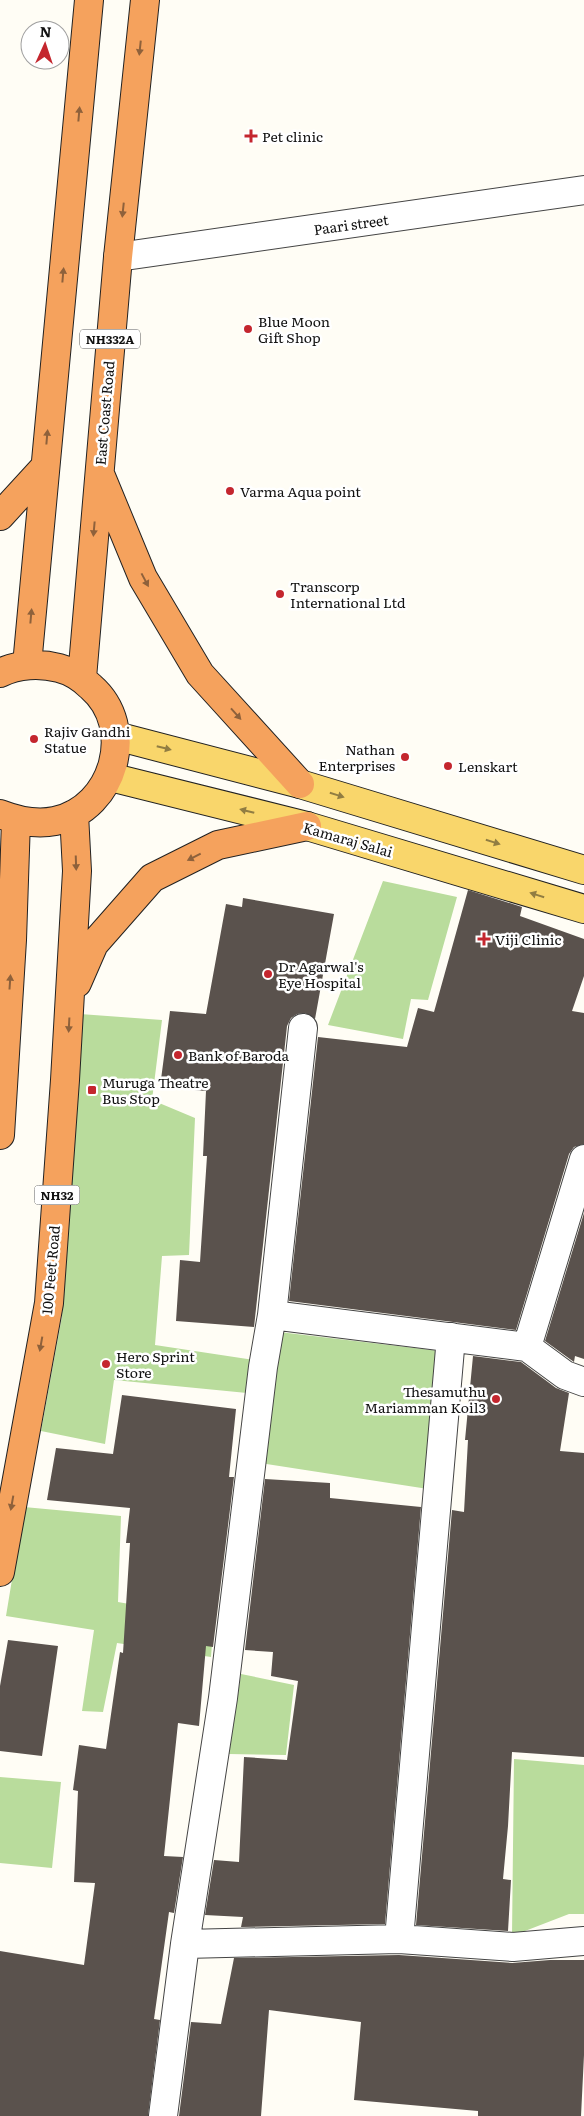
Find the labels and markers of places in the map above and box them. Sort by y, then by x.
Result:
place label: Pet clinic [262,126,323,146]
marker: Pet clinic [244,129,258,143]
place label: Blue Moon Gift Shop [258,311,330,347]
marker: Blue Moon Gift Shop [242,323,254,335]
place label: Varma Aqua point [240,481,361,501]
marker: Varma Aqua point [224,485,236,497]
place label: Transcorp International Ltd [290,576,406,612]
marker: Transcorp International Ltd [274,588,286,600]
place label: Rajiv Gandhi Statue [44,721,131,757]
marker: Rajiv Gandhi Statue [28,733,40,745]
place label: Nathan Enterprises [318,739,395,775]
marker: Nathan Enterprises [399,751,411,763]
place label: Lenskart [458,756,518,776]
marker: Lenskart [442,760,454,772]
place label: Viji Clinic [495,929,562,949]
marker: Viji Clinic [477,932,491,946]
place label: Dr Agarwal's Eye Hospital [278,956,363,992]
marker: Dr Agarwal's Eye Hospital [262,968,274,980]
place label: Bank of Baroda [188,1045,290,1065]
marker: Bank of Baroda [172,1049,184,1061]
place label: Muruga Theatre Bus Stop [102,1072,208,1108]
marker: Muruga Theatre Bus Stop [86,1084,98,1096]
place label: Hero Sprint Store [116,1346,195,1382]
marker: Hero Sprint Store [100,1358,112,1370]
place label: Thesamuthu Mariamman Koil3 [364,1381,486,1417]
marker: Thesamuthu Mariamman Koil3 [490,1393,502,1405]

